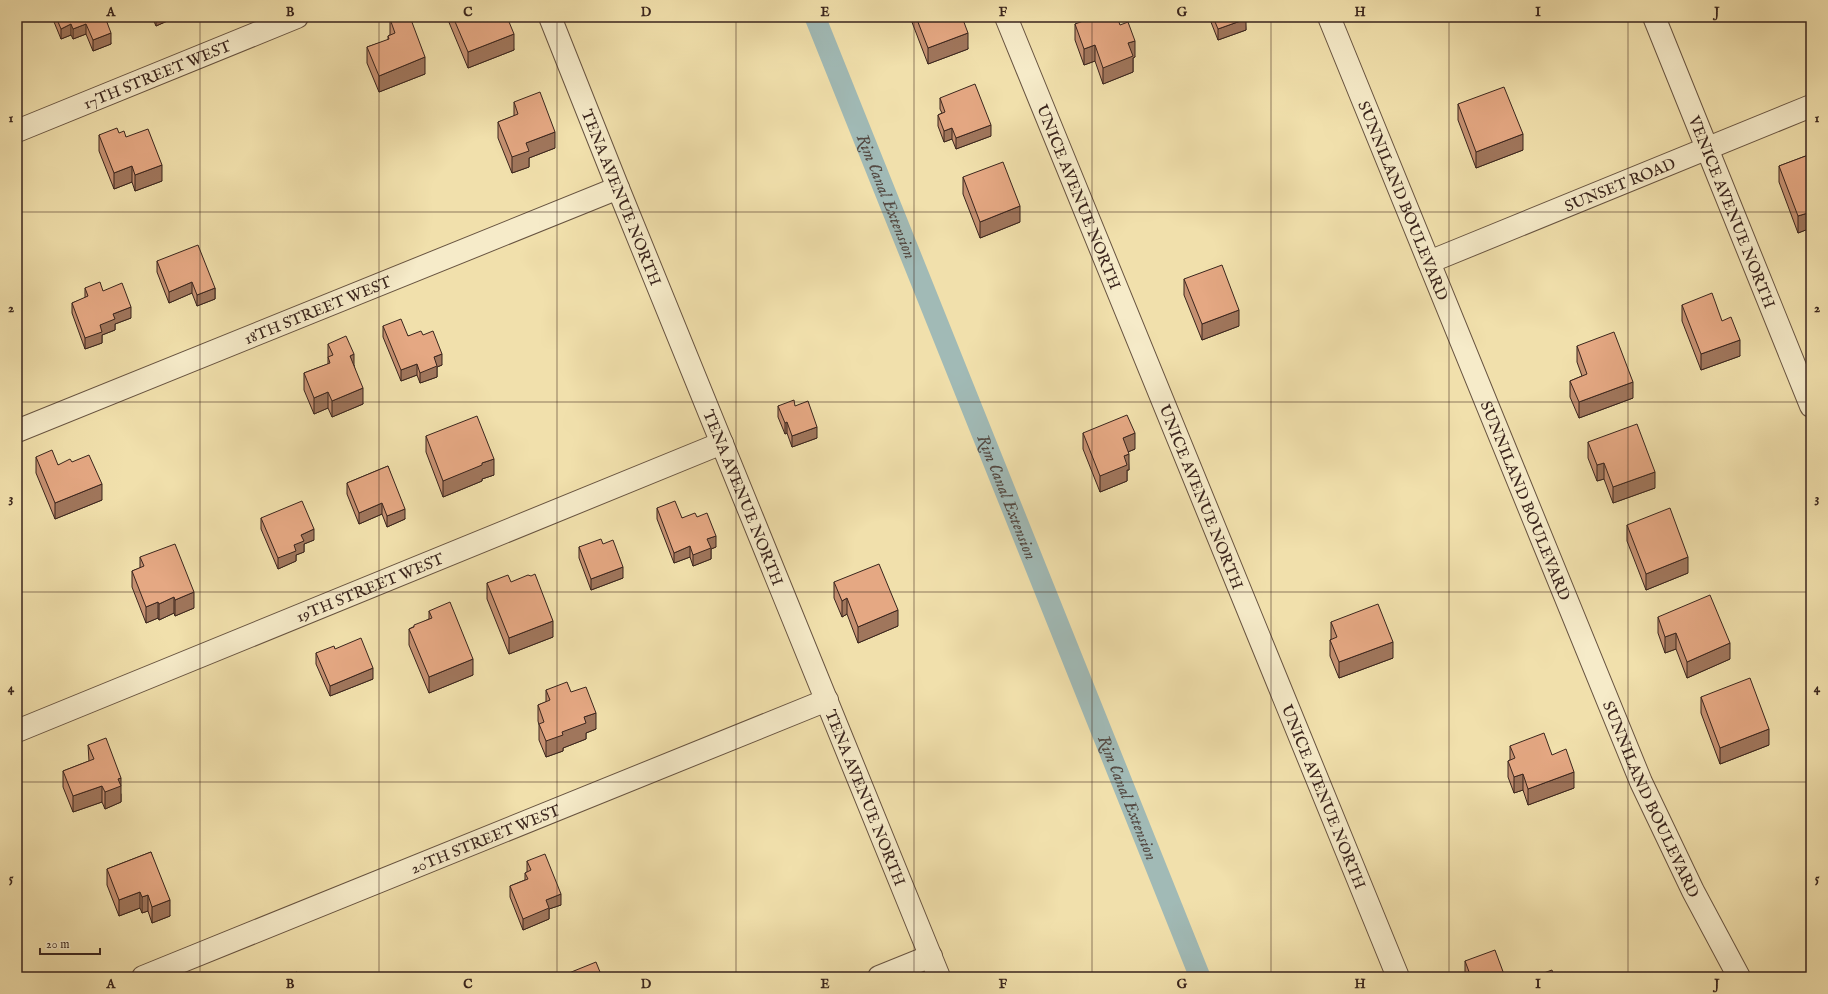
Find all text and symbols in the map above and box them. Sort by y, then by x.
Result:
text: A [106,4,117,21]
text: B [286,4,295,21]
text: C [463,4,473,21]
text: D [641,4,652,21]
text: E [820,4,830,21]
text: F [999,4,1008,21]
text: G [1177,4,1188,21]
text: H [1354,4,1366,21]
text: I [1535,4,1541,21]
text: J [1712,4,1720,21]
street label: 17TH STREET WEST [81,37,235,115]
street label: SUNNILAND BOULEVARD [1352,98,1452,304]
street label: UNICE AVENUE NORTH [1031,102,1124,293]
street label: TENA AVENUE NORTH [576,107,665,289]
text: 1 [9,110,14,127]
text: 1 [1815,110,1820,127]
street label: VENICE AVENUE NORTH [1683,112,1779,312]
water label: Rim Canal Extension [851,131,920,262]
street label: SUNSET ROAD [1562,154,1679,218]
street label: 18TH STREET WEST [242,273,395,350]
text: 2 [8,300,14,317]
text: 2 [1814,300,1820,317]
street label: SUNNILAND BOULEVARD [1475,398,1574,604]
street label: UNICE AVENUE NORTH [1153,402,1247,593]
street label: TENA AVENUE NORTH [697,407,787,589]
water label: Rim Canal Extension [972,432,1041,563]
text: 3 [9,490,14,507]
text: 3 [1815,490,1820,507]
street label: 19TH STREET WEST [294,550,447,628]
text: 4 [8,680,15,697]
text: 4 [1814,680,1821,697]
street label: SUNNILAND BOULEVARD [1597,698,1703,902]
street label: UNICE AVENUE NORTH [1276,702,1369,893]
street label: TENA AVENUE NORTH [819,707,909,889]
water label: Rim Canal Extension [1092,732,1161,864]
street label: 20TH STREET WEST [408,801,564,880]
text: 5 [9,870,14,887]
text: 5 [1815,870,1820,887]
scale bar [40,930,100,956]
text: 20 m [46,937,69,952]
text: A [106,976,117,993]
text: B [286,976,295,993]
text: C [463,976,473,993]
text: D [641,976,652,993]
text: E [820,976,830,993]
text: F [999,976,1008,993]
text: G [1177,976,1188,993]
text: H [1354,976,1366,993]
text: I [1535,976,1541,993]
text: J [1712,976,1720,993]

